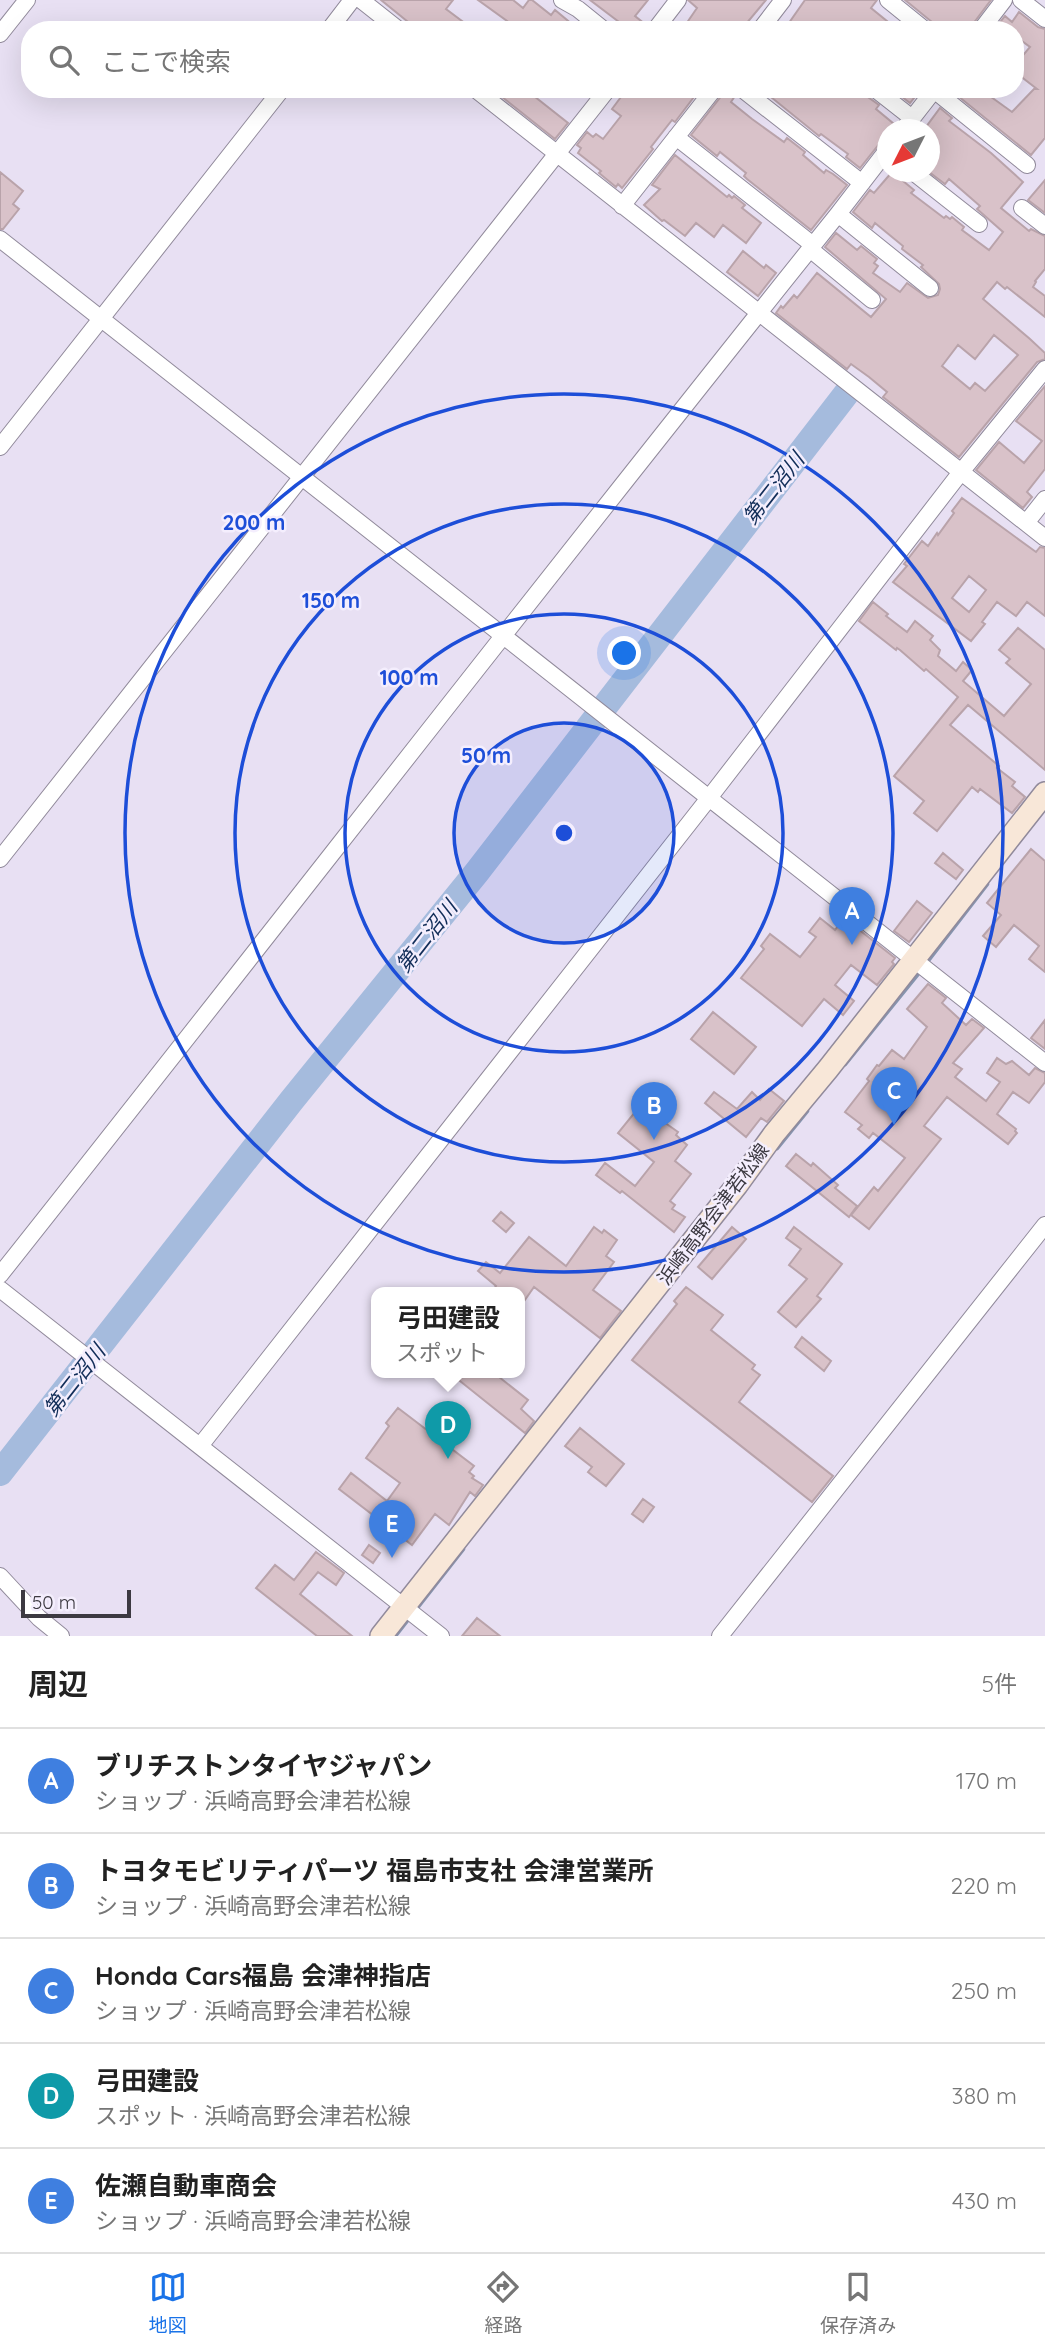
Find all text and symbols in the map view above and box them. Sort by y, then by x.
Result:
search box [21,21,1024,98]
icon: search [45,41,83,79]
text: ここで検索 [101,45,231,78]
north arrow [877,119,940,182]
water label: 第二沼川 [737,445,810,529]
text: 200 m [223,509,285,535]
text: 150 m [302,587,360,613]
your location [607,636,641,670]
text: 100 m [379,664,439,690]
text: 50 m [461,742,511,768]
centre of rings [552,821,576,845]
pin: A [829,887,875,945]
water label: 第二沼川 [390,893,463,977]
pin: C [871,1067,917,1125]
pin: B [631,1082,677,1140]
street label: 浜崎高野会津若松線 [652,1138,774,1290]
popup [371,1287,525,1378]
text: 弓田建設 [396,1301,500,1334]
water label: 第二沼川 [38,1337,111,1421]
text: スポット [396,1338,488,1367]
pin: D [425,1401,471,1459]
pin: E [369,1500,415,1558]
scale bar [21,1587,131,1619]
text: 50 m [32,1590,76,1614]
text: 周辺 [28,1665,88,1703]
text: 5件 [981,1669,1017,1698]
text: ブリチストンタイヤジャパン [95,1749,432,1782]
text: A [44,1766,58,1795]
text: 170 m [956,1766,1017,1795]
text: ショップ · 浜崎高野会津若松線 [95,1786,411,1815]
text: トヨタモビリティパーツ 福島市支社 会津営業所 [95,1854,653,1887]
text: B [43,1871,59,1900]
text: 220 m [951,1871,1017,1900]
text: ショップ · 浜崎高野会津若松線 [95,1891,411,1920]
text: Honda Cars福島 会津神指店 [95,1959,431,1992]
text: C [44,1976,58,2005]
text: 250 m [951,1976,1017,2005]
text: ショップ · 浜崎高野会津若松線 [95,1996,411,2025]
text: 弓田建設 [95,2064,199,2097]
text: D [43,2081,59,2110]
text: 380 m [952,2081,1017,2110]
text: スポット · 浜崎高野会津若松線 [95,2101,411,2130]
text: 佐瀬自動車商会 [95,2169,277,2202]
text: E [44,2186,58,2215]
text: 430 m [952,2186,1017,2215]
text: ショップ · 浜崎高野会津若松線 [95,2206,411,2235]
tab: 地図 [149,2268,187,2337]
tab: 経路 [484,2268,522,2337]
tab: 保存済み [820,2268,896,2337]

